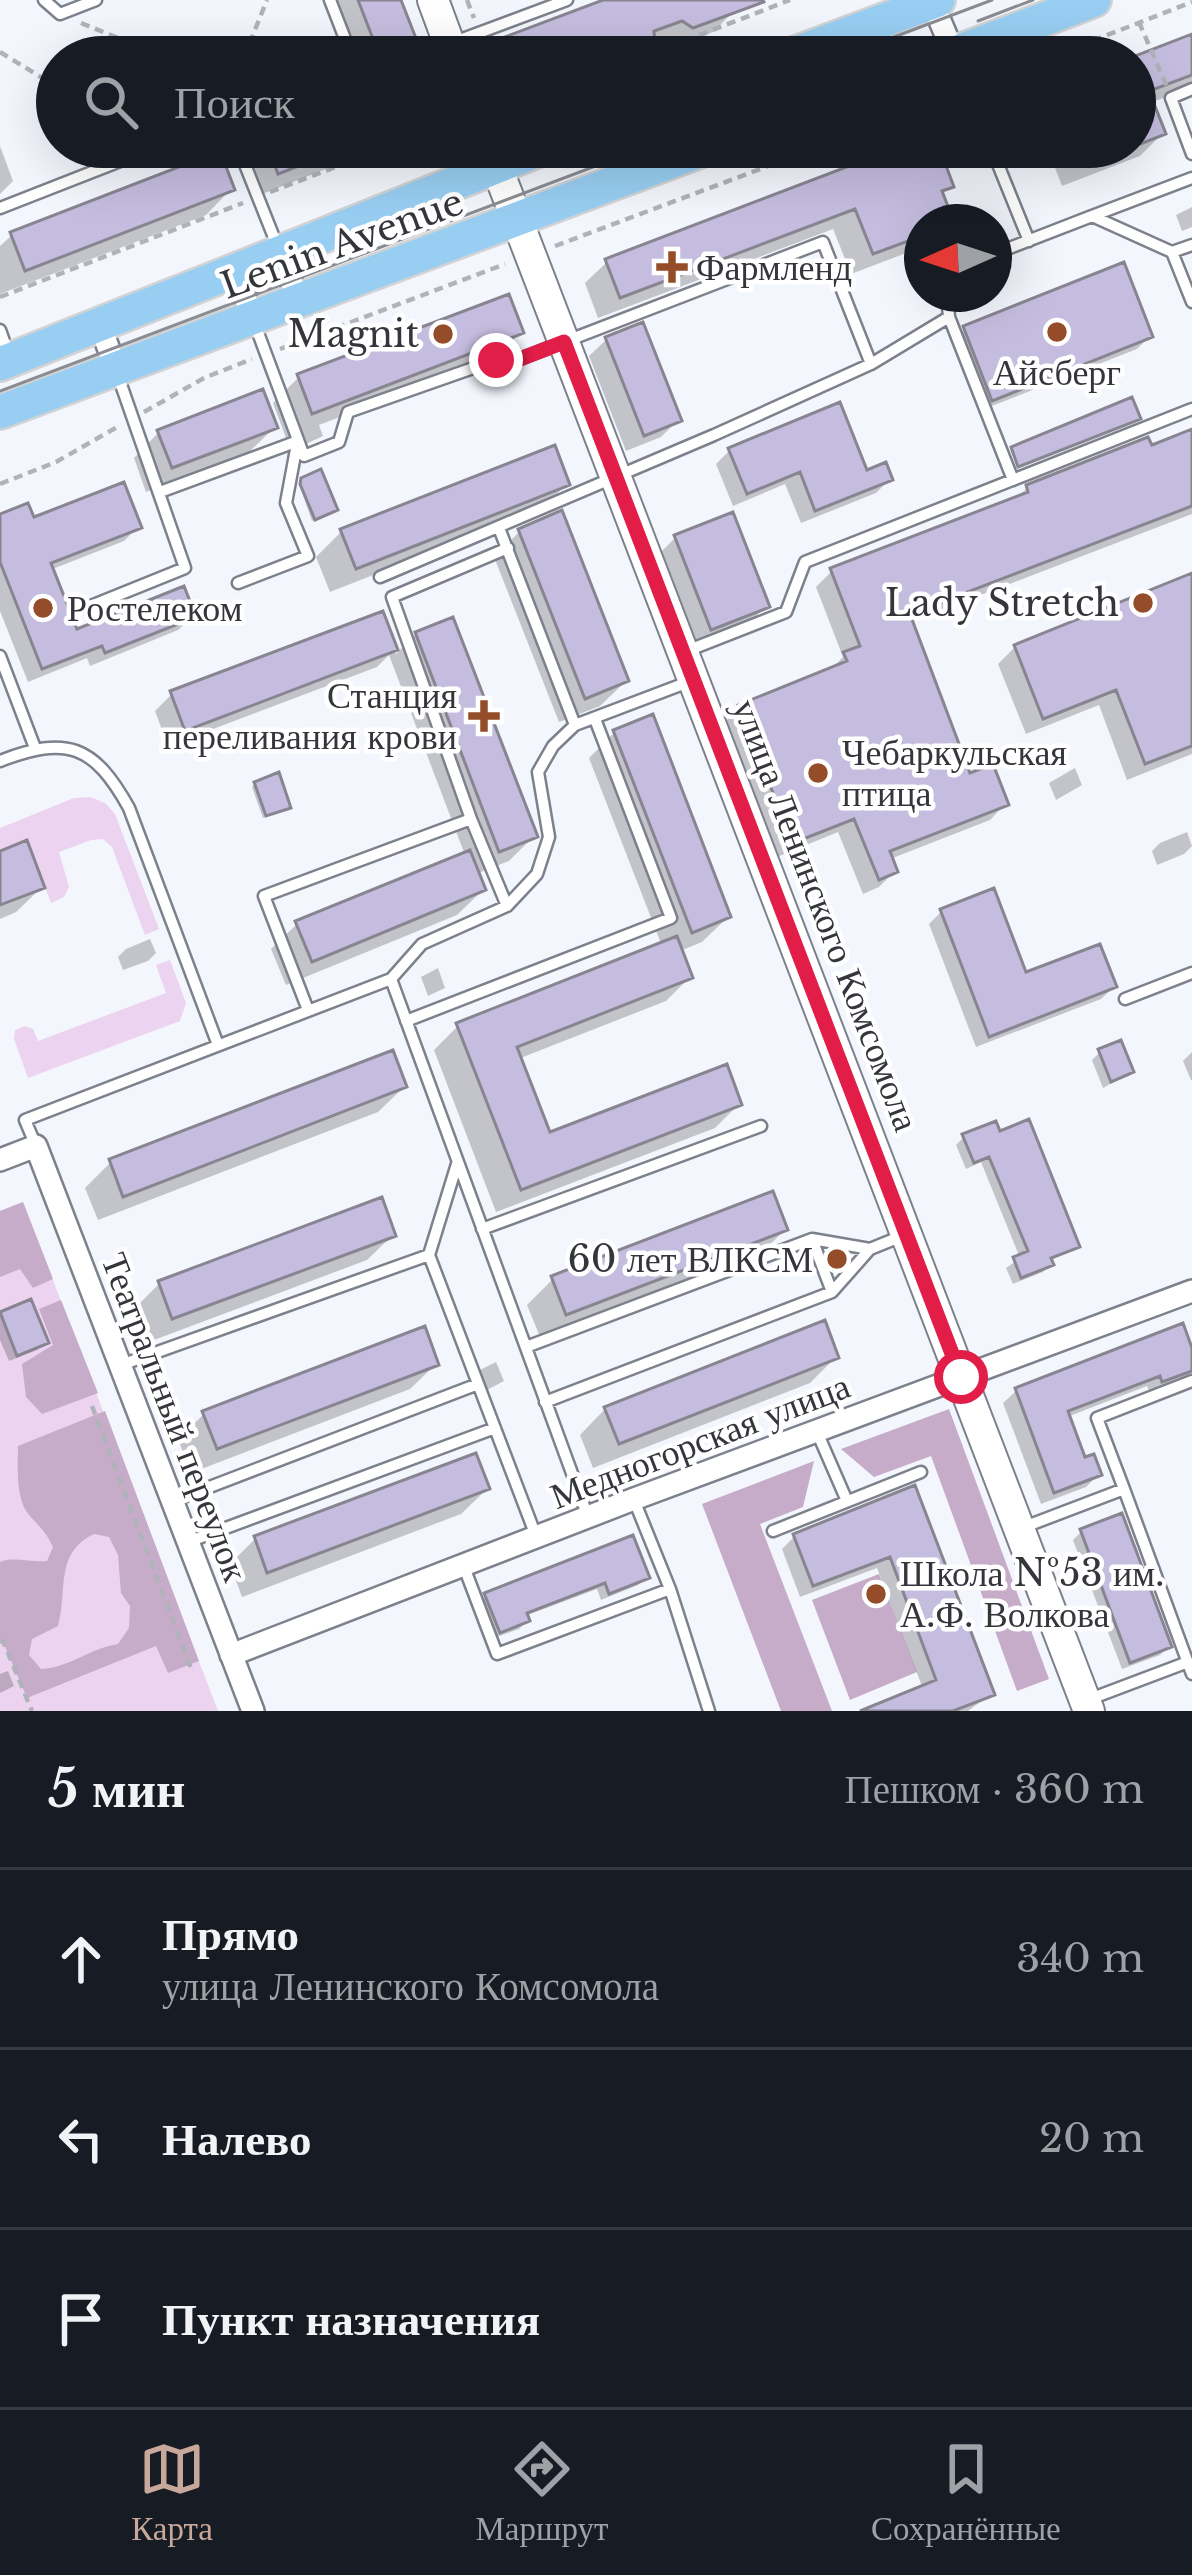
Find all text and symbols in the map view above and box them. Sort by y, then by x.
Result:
search box [36,36,1156,168]
icon: search [78,69,144,135]
text: Поиск [174,74,295,130]
street label: Lenin Avenue [215,179,469,309]
north arrow [904,204,1012,312]
place label: Фармленд [696,245,852,290]
marker: Фармленд [659,254,685,280]
place label: Magnit [288,312,419,357]
marker: Айсберг [1044,319,1070,345]
marker: Magnit [430,321,456,347]
route end [469,333,523,387]
place label: Айсберг [993,350,1121,395]
place label: Lady Stretch [885,581,1119,626]
place label: Ростелеком [67,586,242,631]
marker: Lady Stretch [1130,590,1156,616]
marker: Ростелеком [30,595,56,621]
place label: Станция переливания крови [163,673,457,759]
street label: улица Ленинского Комсомола [723,693,929,1137]
marker: Станция переливания крови [468,700,500,732]
place label: Чебаркульская птица [842,730,1067,816]
marker: Чебаркульская птица [805,760,831,786]
place label: 60 лет ВЛКСМ [568,1237,813,1282]
street label: Театральный переулок [92,1246,259,1588]
marker: 60 лет ВЛКСМ [824,1246,850,1272]
route start [934,1350,988,1404]
street label: Медногорская улица [544,1363,856,1519]
place label: Школа №53 им. А.Ф. Волкова [900,1551,1165,1637]
marker: Школа №53 им. А.Ф. Волкова [863,1581,889,1607]
text: 5 мин [48,1758,185,1821]
text: Пешком · 360 m [845,1765,1144,1814]
text: Прямо [162,1906,299,1962]
icon: ahead [48,1926,114,1992]
text: 340 m [1016,1934,1144,1983]
text: улица Ленинского Комсомола [162,1962,659,2011]
icon: left [48,2106,114,2172]
text: Налево [162,2111,312,2167]
text: 20 m [1039,2114,1144,2163]
icon: arrive [48,2286,114,2352]
text: Пункт назначения [162,2291,540,2347]
tab: Карта [131,2436,213,2549]
tab: Маршрут [476,2436,608,2549]
tab: Сохранённые [871,2436,1061,2549]

